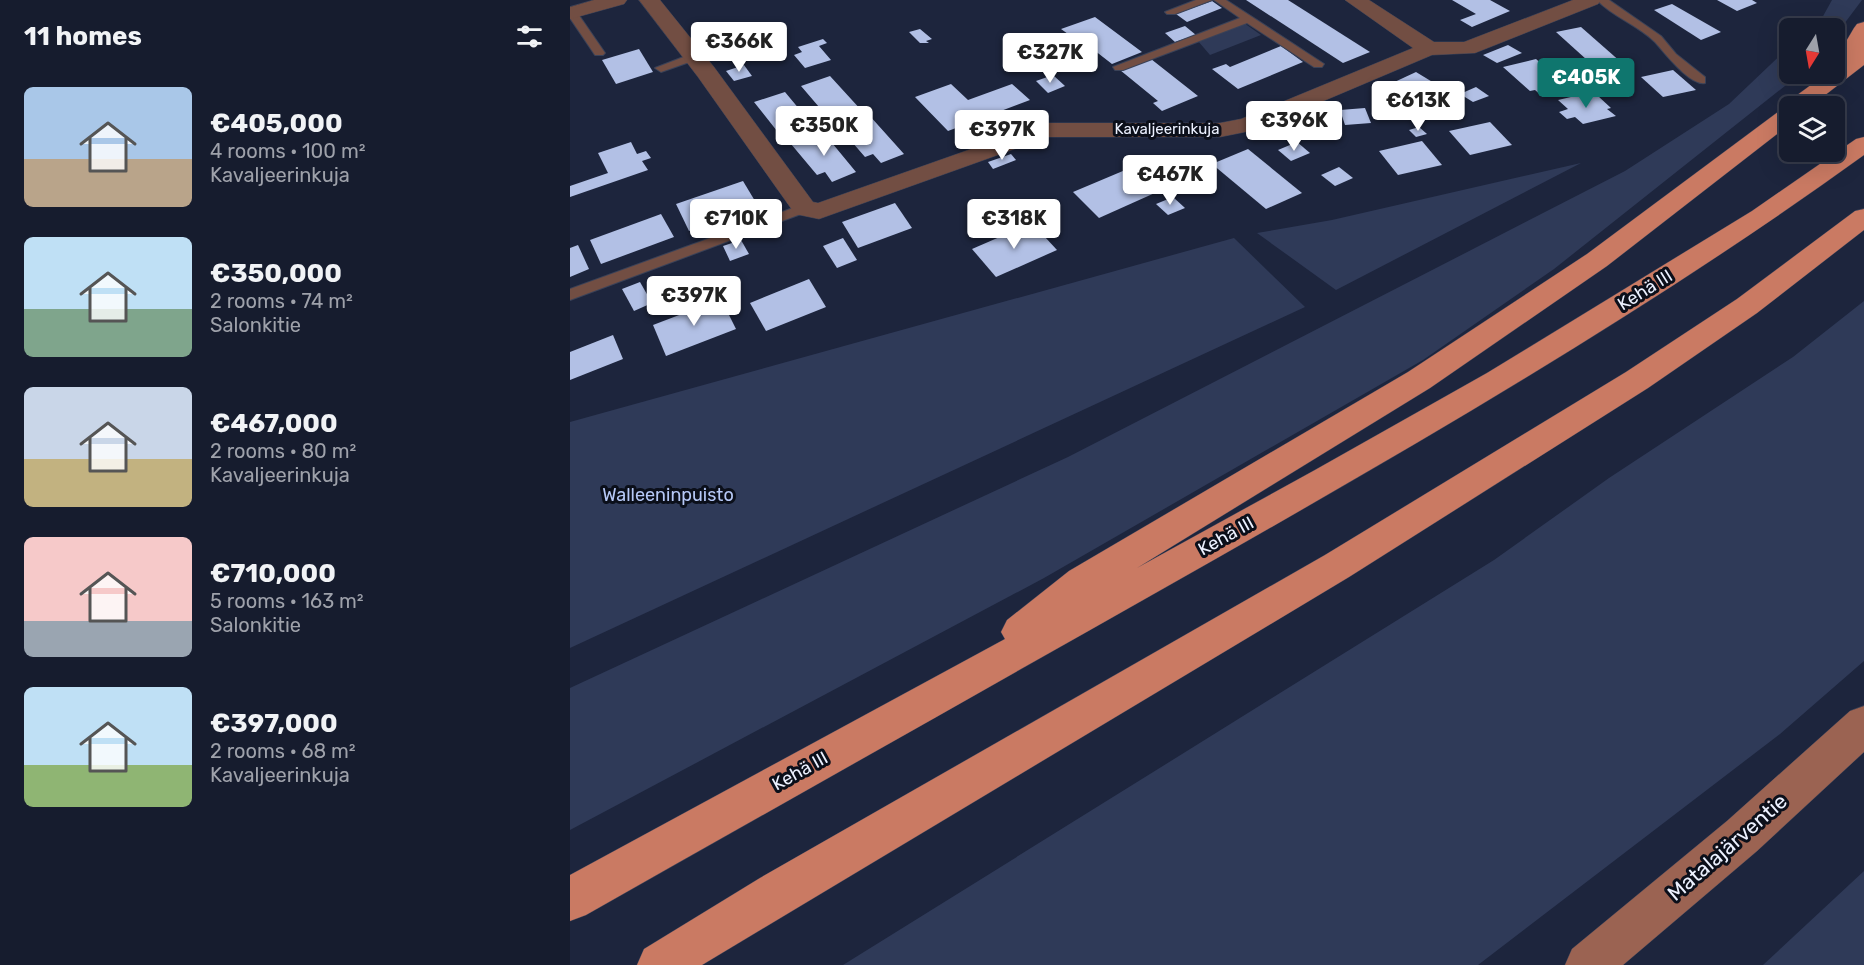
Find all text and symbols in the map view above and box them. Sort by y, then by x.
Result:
north arrow [1779,18,1845,84]
map controls [1779,18,1845,162]
icon: filters [513,20,546,53]
text: 11 homes [24,21,142,52]
pin: €366K [697,22,781,73]
text: €366K [705,29,773,53]
pin: €327K [1008,33,1092,84]
text: €327K [1017,40,1083,64]
pin: €405K [1544,58,1628,109]
text: €405K [1551,65,1621,89]
pin: €613K [1376,81,1460,132]
text: €613K [1386,88,1450,112]
button: layers [1779,96,1845,162]
pin: €396K [1252,101,1336,152]
pin: €350K [782,106,866,157]
text: €405,000 [210,108,343,139]
text: €396K [1260,108,1328,132]
pin: €397K [960,110,1044,161]
icon: home [72,111,144,183]
text: €350K [790,113,858,137]
text: €397K [969,117,1035,141]
street label: Kavaljeerinkuja [1115,120,1219,138]
text: 4 rooms · 100 m² [210,139,366,163]
pin: €467K [1128,155,1212,206]
text: €467K [1137,162,1203,186]
text: Kavaljeerinkuja [210,163,350,187]
pin: €710K [694,199,778,250]
pin: €318K [972,199,1056,250]
text: €710K [704,206,768,230]
text: €318K [981,206,1047,230]
text: €350,000 [210,258,342,289]
icon: home [72,261,144,333]
street label: Kehä III [1614,265,1676,315]
pin: €397K [652,276,736,327]
text: €397K [661,283,727,307]
text: 2 rooms · 74 m² [210,289,353,313]
text: Salonkitie [210,313,301,337]
text: €467,000 [210,408,338,439]
icon: home [72,411,144,483]
text: 2 rooms · 80 m² [210,439,356,463]
text: Kavaljeerinkuja [210,463,350,487]
park label: Walleeninpuisto [602,484,734,506]
street label: Kehä III [1194,512,1258,560]
text: €710,000 [210,558,336,589]
icon: home [72,561,144,633]
text: 5 rooms · 163 m² [210,589,364,613]
text: Salonkitie [210,613,301,637]
text: €397,000 [210,708,338,739]
icon: home [72,711,144,783]
text: 2 rooms · 68 m² [210,739,356,763]
street label: Kehä III [768,747,832,795]
text: Kavaljeerinkuja [210,763,350,787]
street label: Matalajärventie [1662,788,1792,906]

